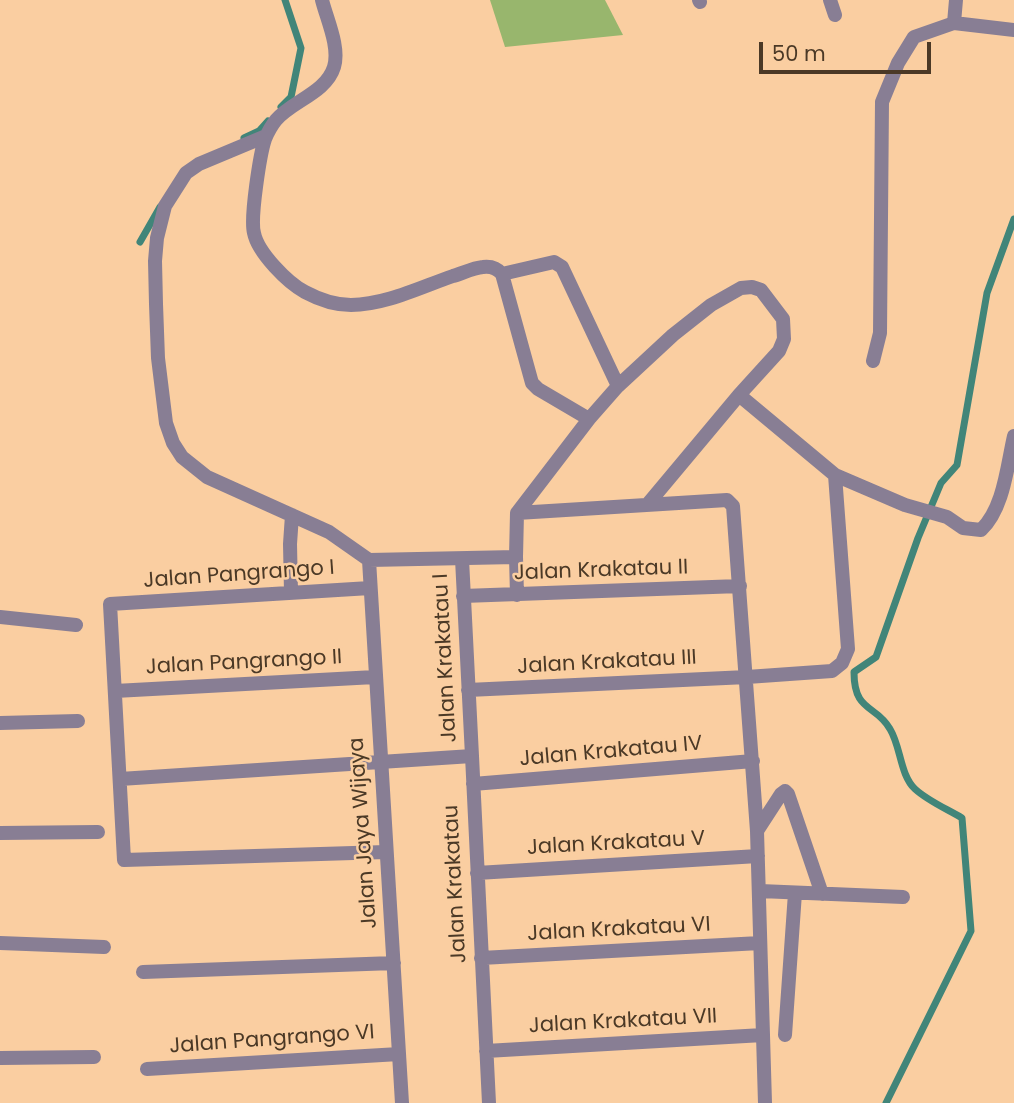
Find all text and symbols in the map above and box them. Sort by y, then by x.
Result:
scale bar [762,28,934,72]
text: 50 m [772,39,826,68]
street label: Jalan Krakatau II [513,555,689,587]
street label: Jalan Pangrango I [143,556,335,594]
street label: Jalan Krakatau I [429,573,463,743]
street label: Jalan Pangrango II [145,645,343,681]
street label: Jalan Krakatau III [517,646,697,680]
street label: Jalan Krakatau IV [518,731,704,773]
street label: Jalan Jaya Wijaya [345,736,383,930]
street label: Jalan Krakatau [439,804,473,964]
street label: Jalan Krakatau V [526,827,706,861]
street label: Jalan Krakatau VI [527,913,711,947]
street label: Jalan Krakatau VII [528,1004,718,1040]
street label: Jalan Pangrango VI [168,1020,376,1060]

